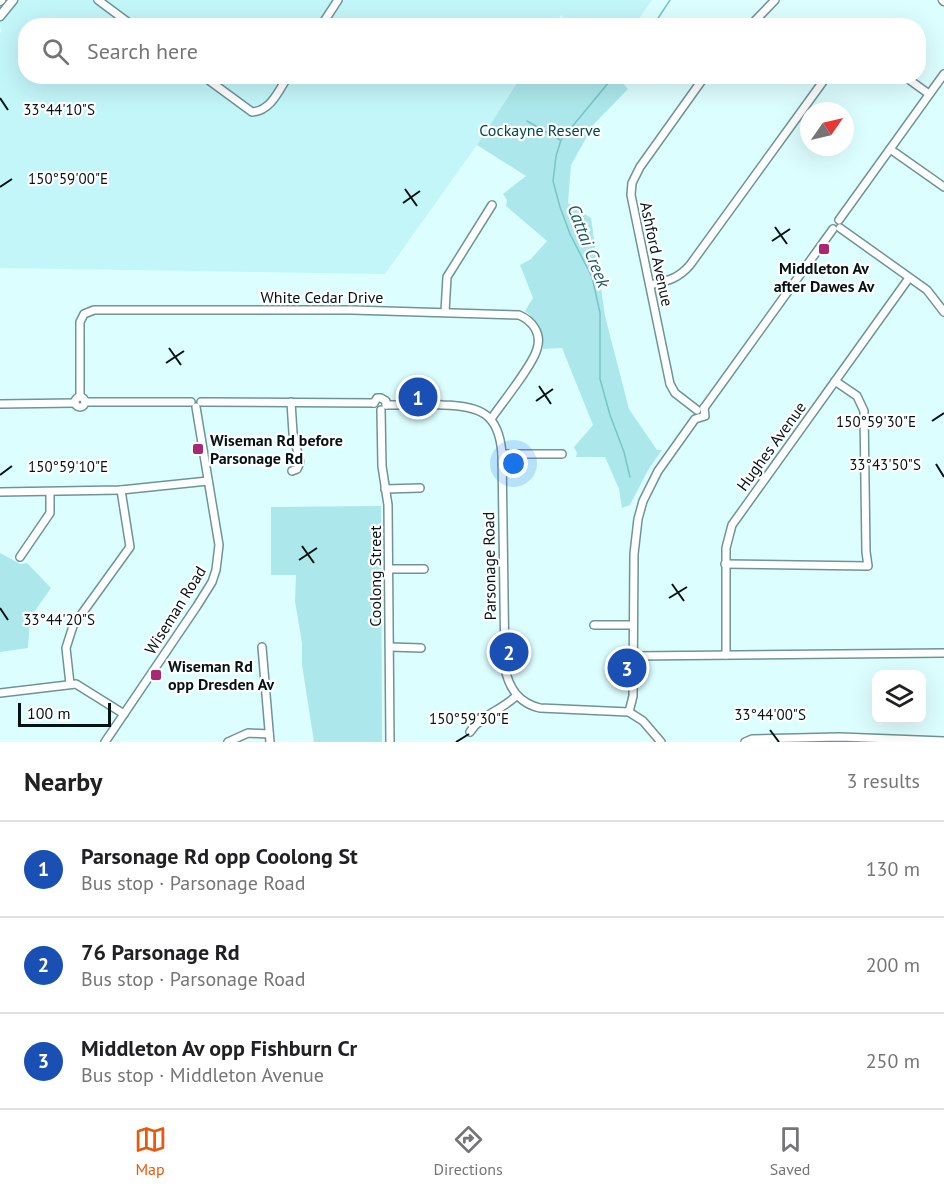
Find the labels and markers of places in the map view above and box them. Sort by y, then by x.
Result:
marker: Middleton Av after Dawes Av [817,242,831,256]
place label: Middleton Av after Dawes Av [774,258,875,296]
pin: 1 [398,374,438,420]
place label: Wiseman Rd before Parsonage Rd [210,430,343,468]
marker: Wiseman Rd before Parsonage Rd [191,442,205,456]
pin: 2 [490,630,528,674]
pin: 3 [608,646,646,690]
place label: Wiseman Rd opp Dresden Av [168,656,274,694]
marker: Wiseman Rd opp Dresden Av [149,668,163,682]

